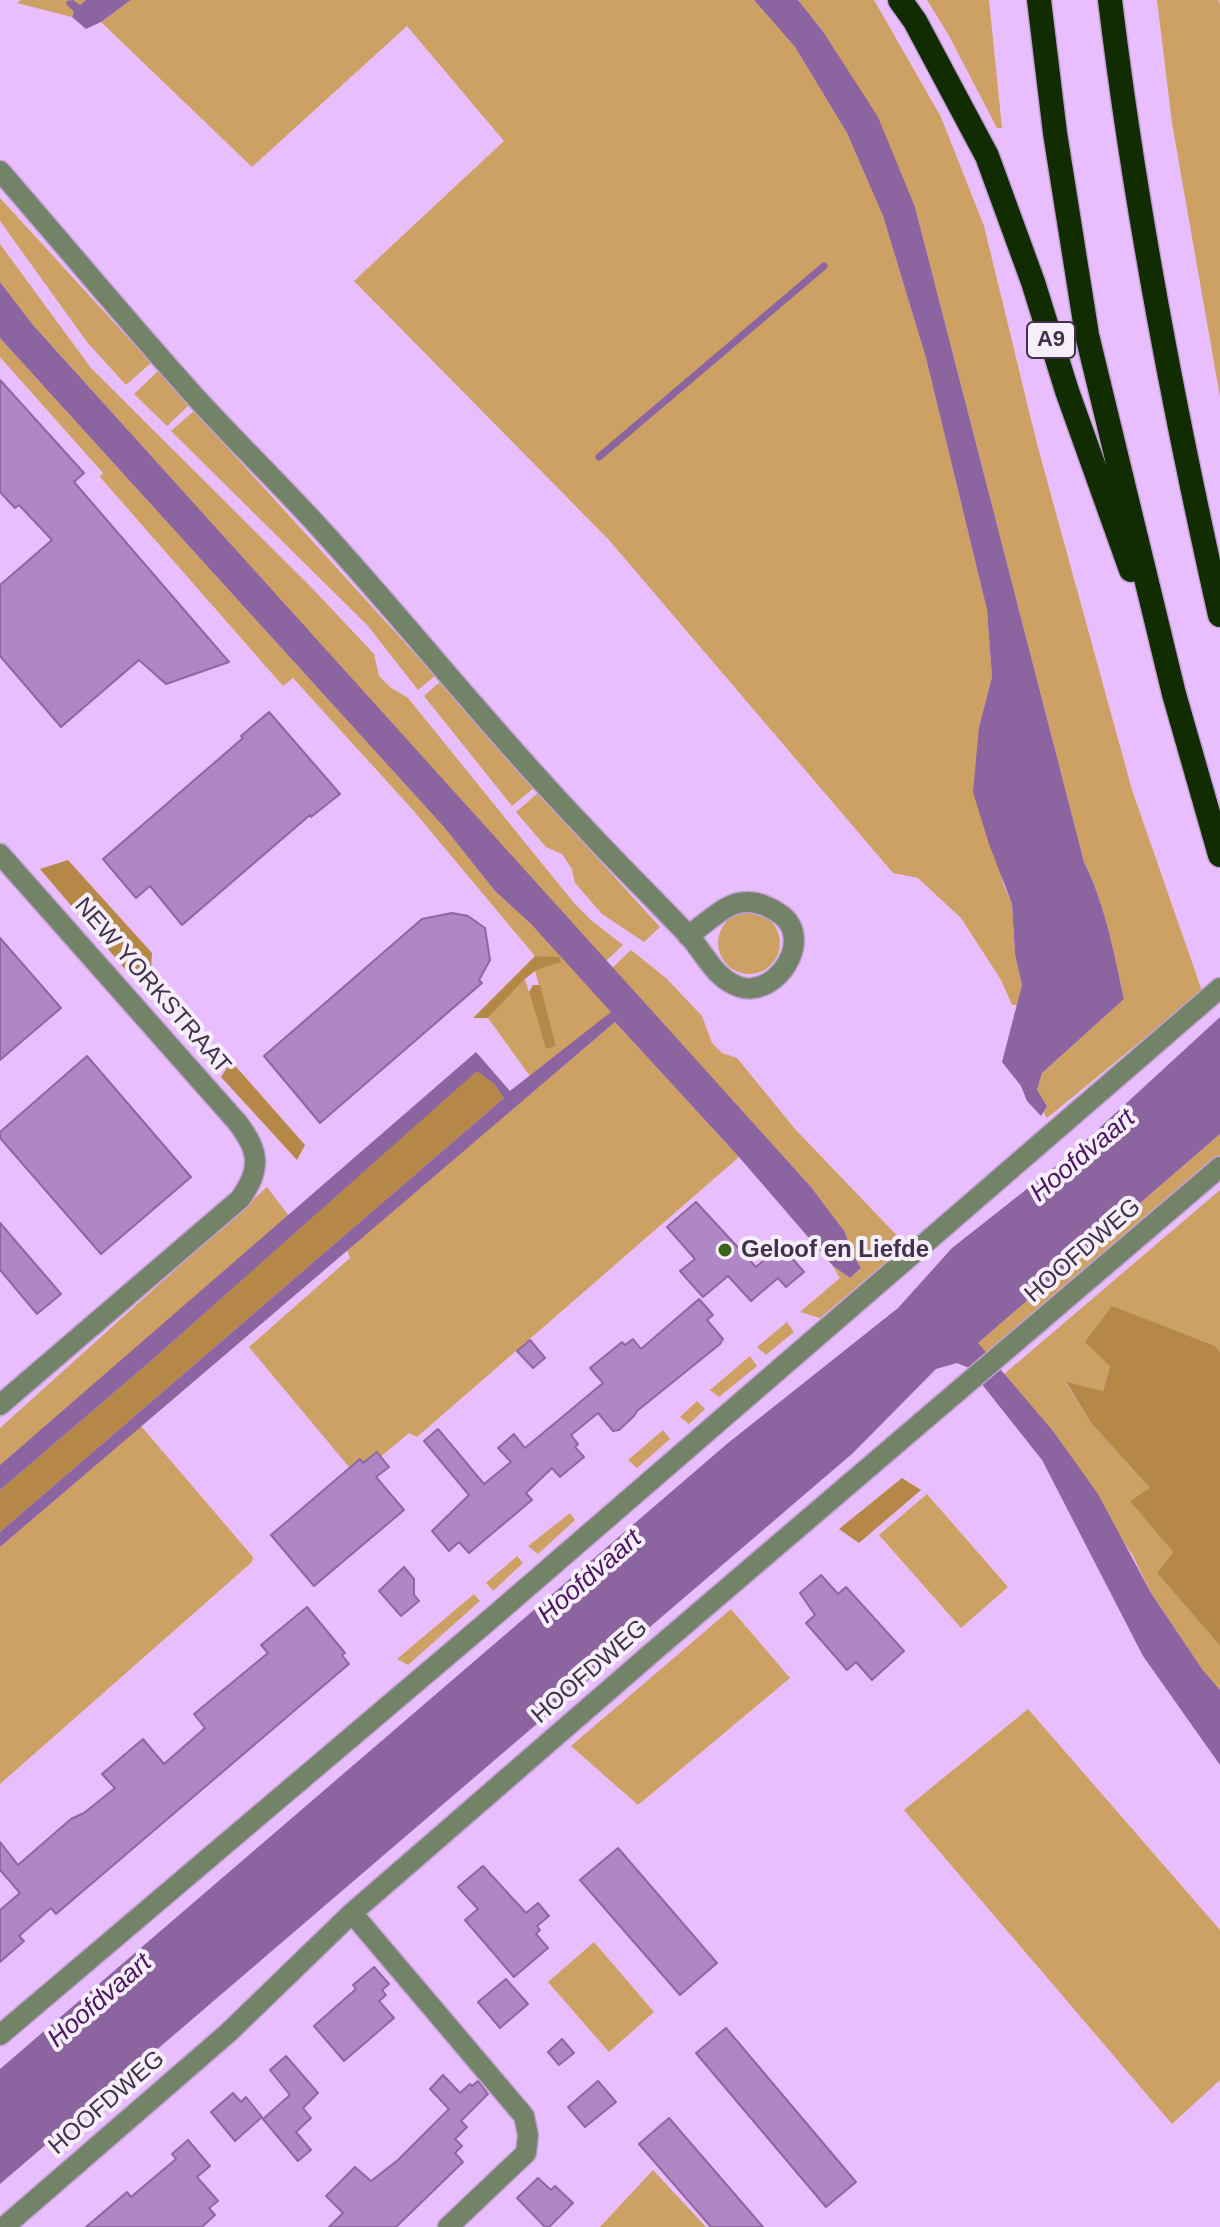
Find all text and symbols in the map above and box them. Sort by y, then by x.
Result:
road number: A9 [1027,322,1075,358]
street label: NEW YORKSTRAAT [68,892,236,1080]
water label: Hoofdvaart [1024,1103,1142,1209]
street label: HOOFDWEG [1019,1193,1147,1309]
place label: Geloof en Liefde [741,1236,929,1264]
marker: Geloof en Liefde [716,1241,734,1259]
water label: Hoofdvaart [532,1524,648,1630]
street label: HOOFDWEG [526,1614,654,1730]
water label: Hoofdvaart [42,1948,158,2054]
street label: HOOFDWEG [43,2045,171,2161]

